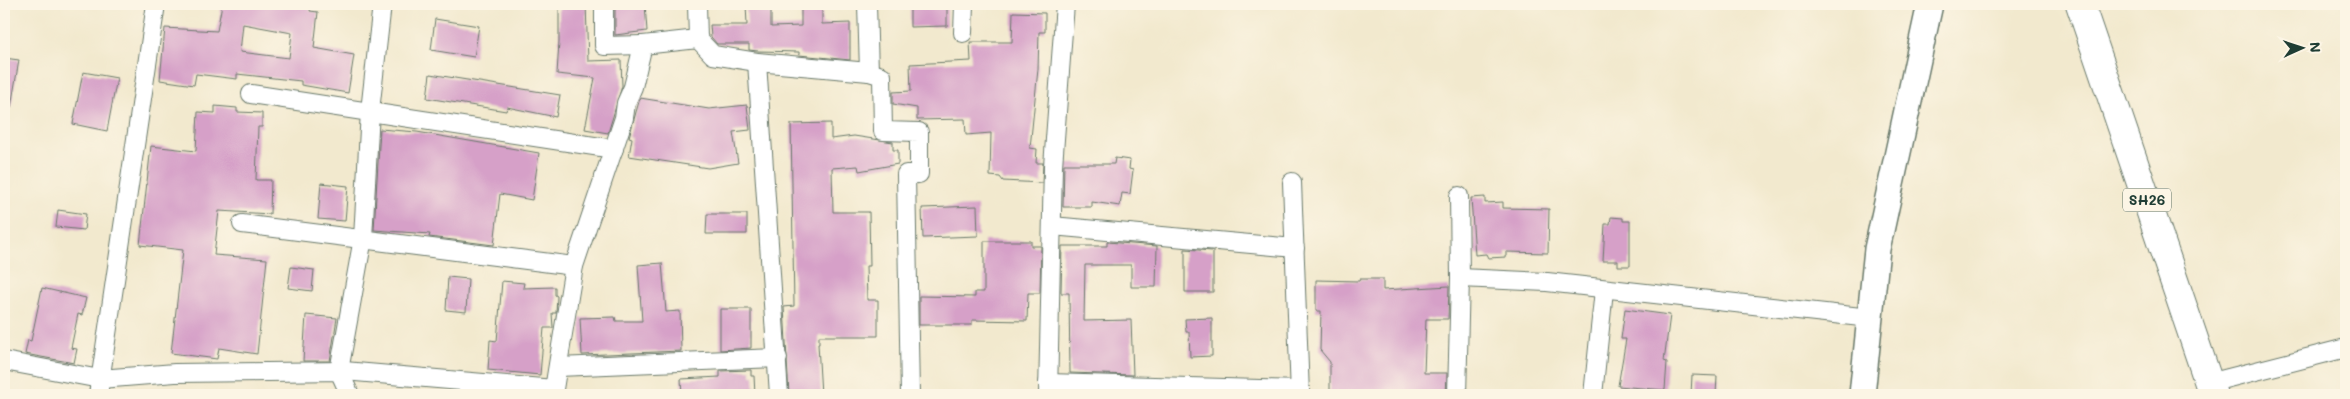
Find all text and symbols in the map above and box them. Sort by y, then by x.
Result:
north arrow [2278,22,2328,72]
text: N [2306,41,2325,53]
road number: SH26 [2123,188,2171,212]

